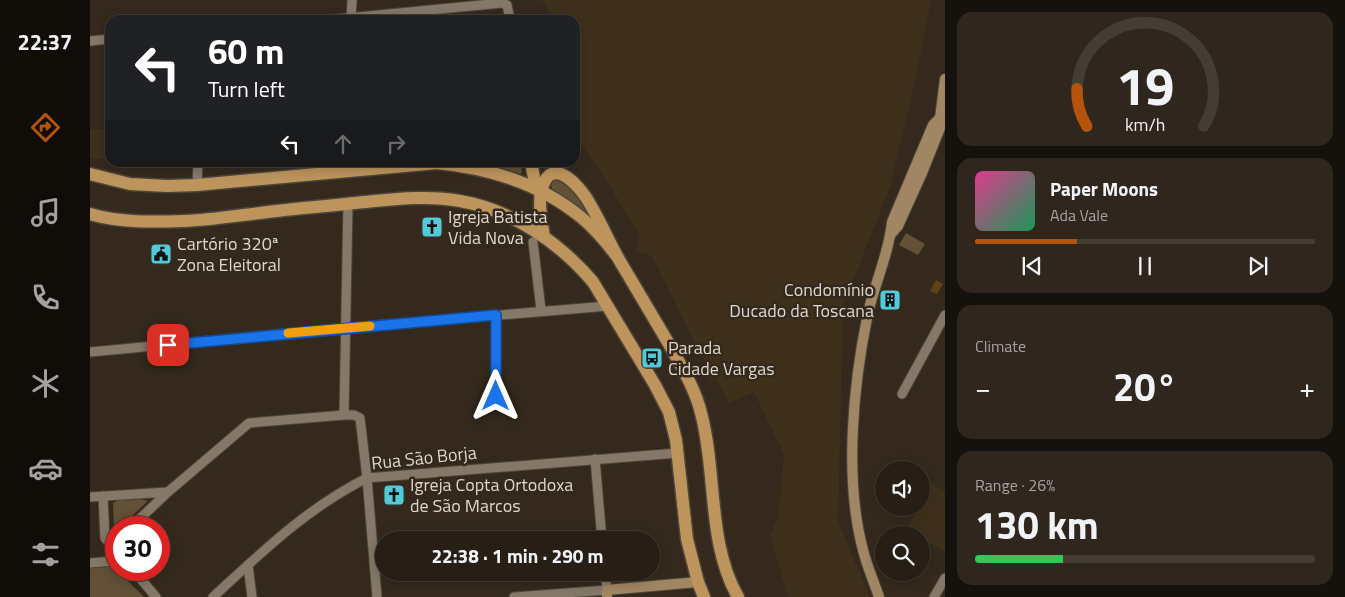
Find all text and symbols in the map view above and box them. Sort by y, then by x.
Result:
text: 60 m [208,24,284,78]
text: 22:37 [18,25,72,59]
icon: left [125,35,190,100]
text: 19 [1116,46,1174,125]
text: Turn left [208,72,285,106]
icon: directions [28,110,63,145]
text: km/h [1125,111,1165,138]
icon: left [276,130,304,158]
icon: ahead [329,130,357,158]
icon: right [382,130,410,158]
text: Paper Moons [1050,174,1158,203]
icon: music [28,195,63,230]
place label: Igreja Batista Vida Nova [448,203,548,251]
text: Ada Vale [1050,203,1108,227]
church icon: Igreja Batista Vida Nova [420,215,444,239]
place label: Cartório 320ª Zona Eleitoral [177,230,281,278]
public building icon: Cartório 320ª Zona Eleitoral [149,242,173,266]
icon: previous [1018,252,1046,280]
icon: pause [1131,252,1159,280]
icon: next [1244,252,1272,280]
place label: Condomínio Ducado da Toscana [729,276,874,324]
icon: phone [28,280,63,315]
building icon: Condomínio Ducado da Toscana [878,288,902,312]
pin [147,324,189,366]
icon: arrive [154,331,182,359]
place label: Parada Cidade Vargas [668,334,775,382]
text: Climate [975,334,1026,358]
bus stop icon: Parada Cidade Vargas [640,346,664,370]
text: 20° [1113,358,1177,416]
icon: climate [28,366,63,401]
text: − [975,366,991,409]
text: + [1299,366,1315,409]
position arrow [469,369,521,421]
street label: Rua São Borja [370,439,478,476]
icon: car [28,451,63,486]
map controls [875,461,930,581]
button: sound [875,461,930,516]
place label: Igreja Copta Ortodoxa de São Marcos [410,471,573,519]
text: Range · 26% [975,473,1055,497]
church icon: Igreja Copta Ortodoxa de São Marcos [382,483,406,507]
text: 130 km [975,496,1099,554]
speed limit sign: 30 [105,516,170,581]
button: search [875,526,930,581]
icon: filters [28,537,63,572]
text: 22:38 · 1 min · 290 m [431,541,604,570]

